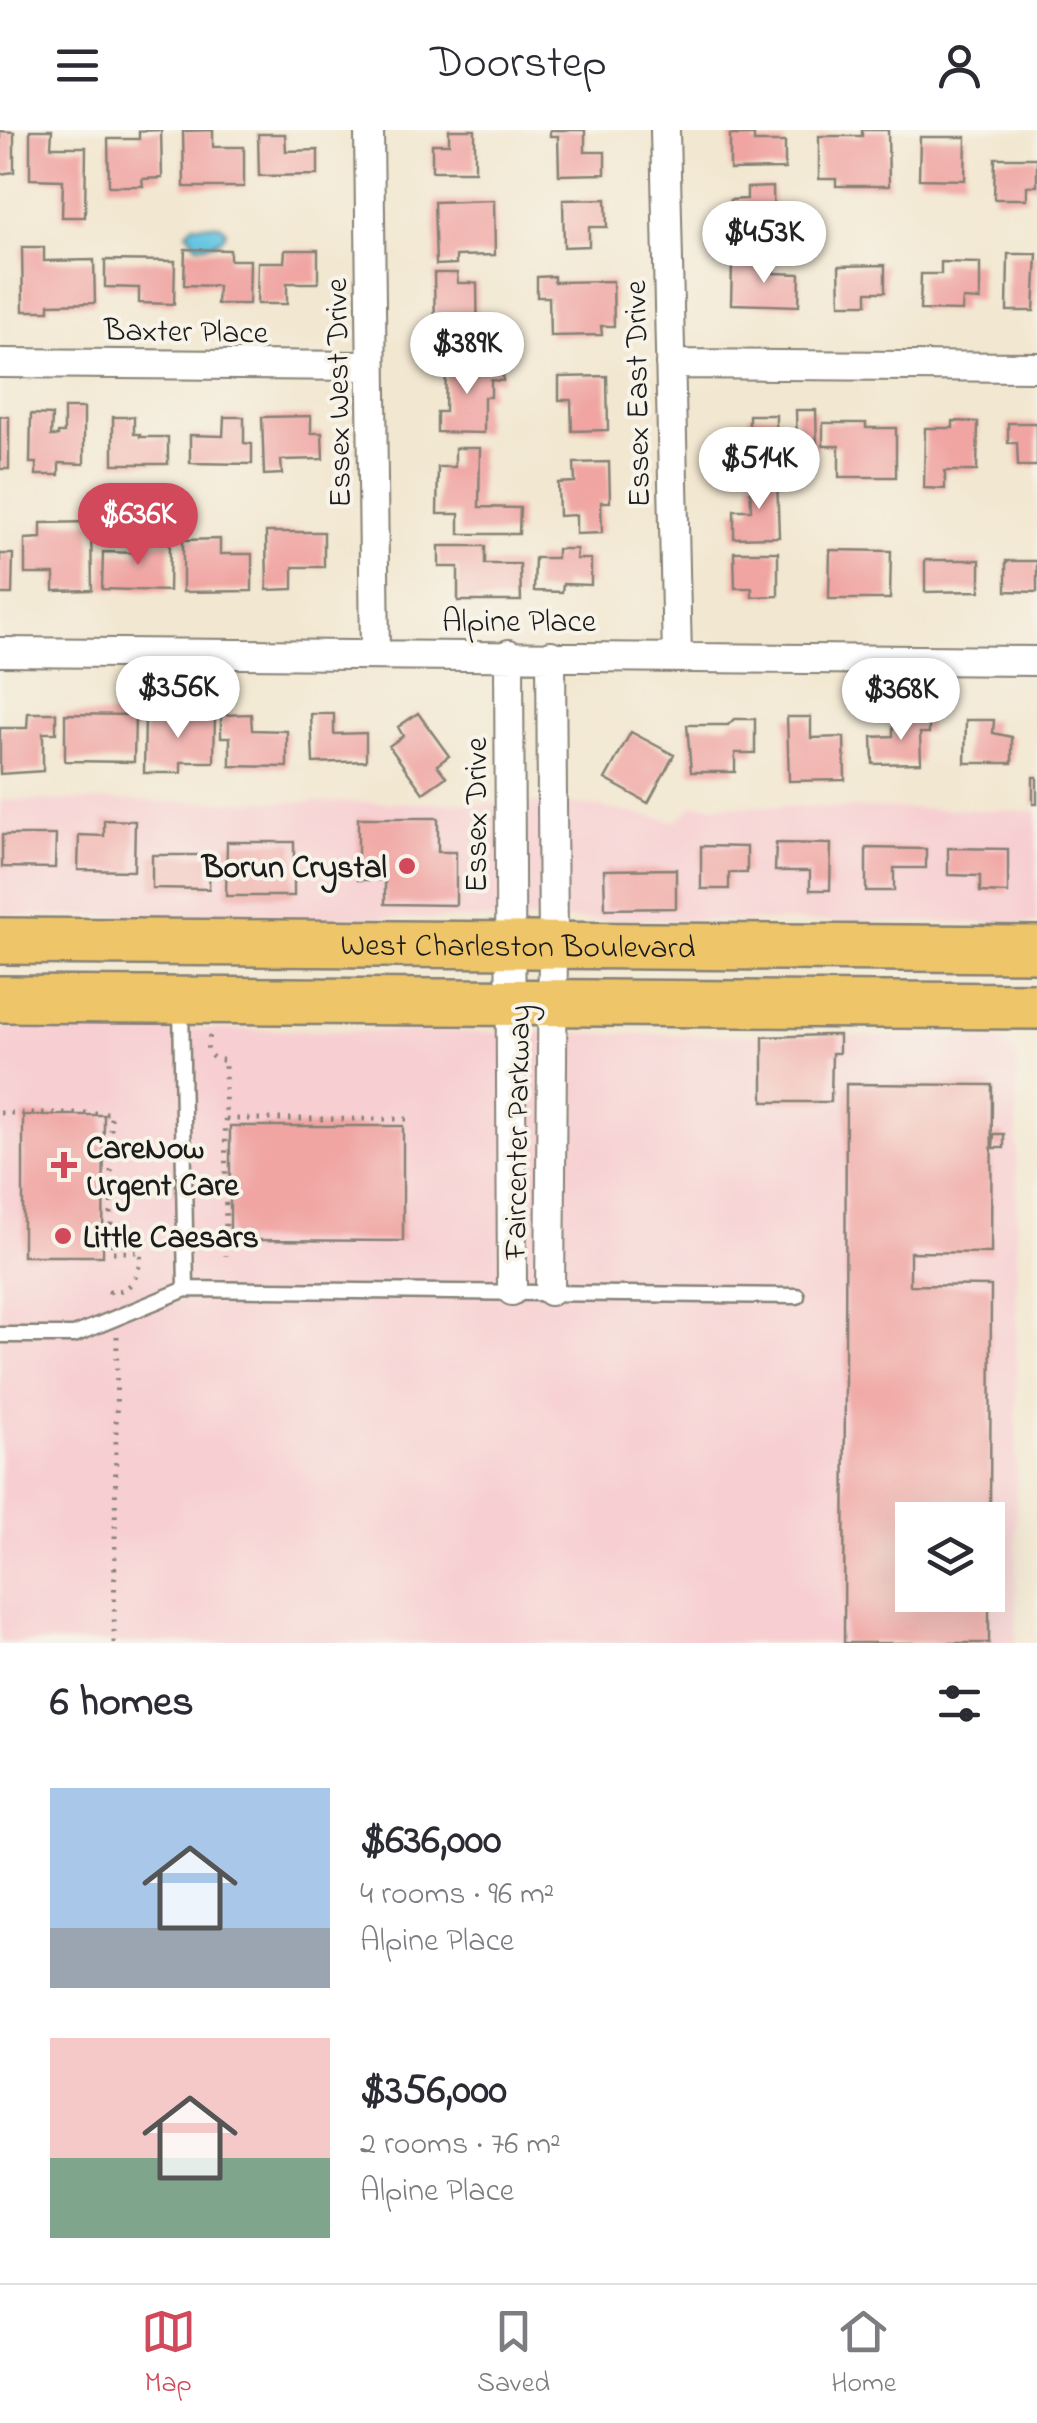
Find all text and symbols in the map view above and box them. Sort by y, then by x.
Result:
text: Doorstep [430,32,607,98]
icon: menu [50,38,105,93]
icon: person [932,38,987,93]
pin: $453K [694,201,834,286]
text: $453K [724,210,804,257]
street label: Essex West Drive [315,277,366,508]
street label: Essex East Drive [614,279,665,508]
street label: Baxter Place [103,309,269,358]
pin: $389K [397,312,537,397]
text: $389K [432,321,502,368]
pin: $514K [689,427,829,512]
text: $514K [721,436,797,483]
pin: $636K [68,483,208,568]
text: $636K [100,492,176,539]
street label: Alpine Place [442,600,597,647]
pin: $356K [108,656,248,741]
pin: $368K [831,658,971,743]
text: $356K [138,665,218,712]
text: $368K [864,667,938,714]
street label: Essex Drive [455,737,502,893]
place label: Borun Crystal [200,846,387,894]
marker: Borun Crystal [396,855,418,877]
street label: West Charleston Boulevard [340,924,696,973]
street label: Faircenter Parkway [494,1004,545,1261]
place label: CareNow Urgent Care [86,1127,240,1212]
marker: CareNow Urgent Care [51,1152,77,1178]
place label: Little Caesars [83,1216,259,1263]
marker: Little Caesars [52,1225,74,1247]
map controls [895,1502,1005,1612]
button: layers [895,1502,1005,1612]
text: 6 homes [50,1673,194,1734]
icon: filters [932,1676,987,1731]
text: $636,000 [360,1811,501,1872]
icon: home [130,1828,250,1948]
text: 4 rooms · 96 m² [360,1872,554,1919]
text: Alpine Place [360,1919,514,1966]
text: $356,000 [360,2061,507,2122]
icon: home [130,2078,250,2198]
text: 2 rooms · 76 m² [360,2122,561,2169]
text: Alpine Place [360,2169,514,2216]
tab: Map [141,2304,196,2405]
tab: Saved [477,2304,550,2405]
tab: Home [831,2304,896,2405]

